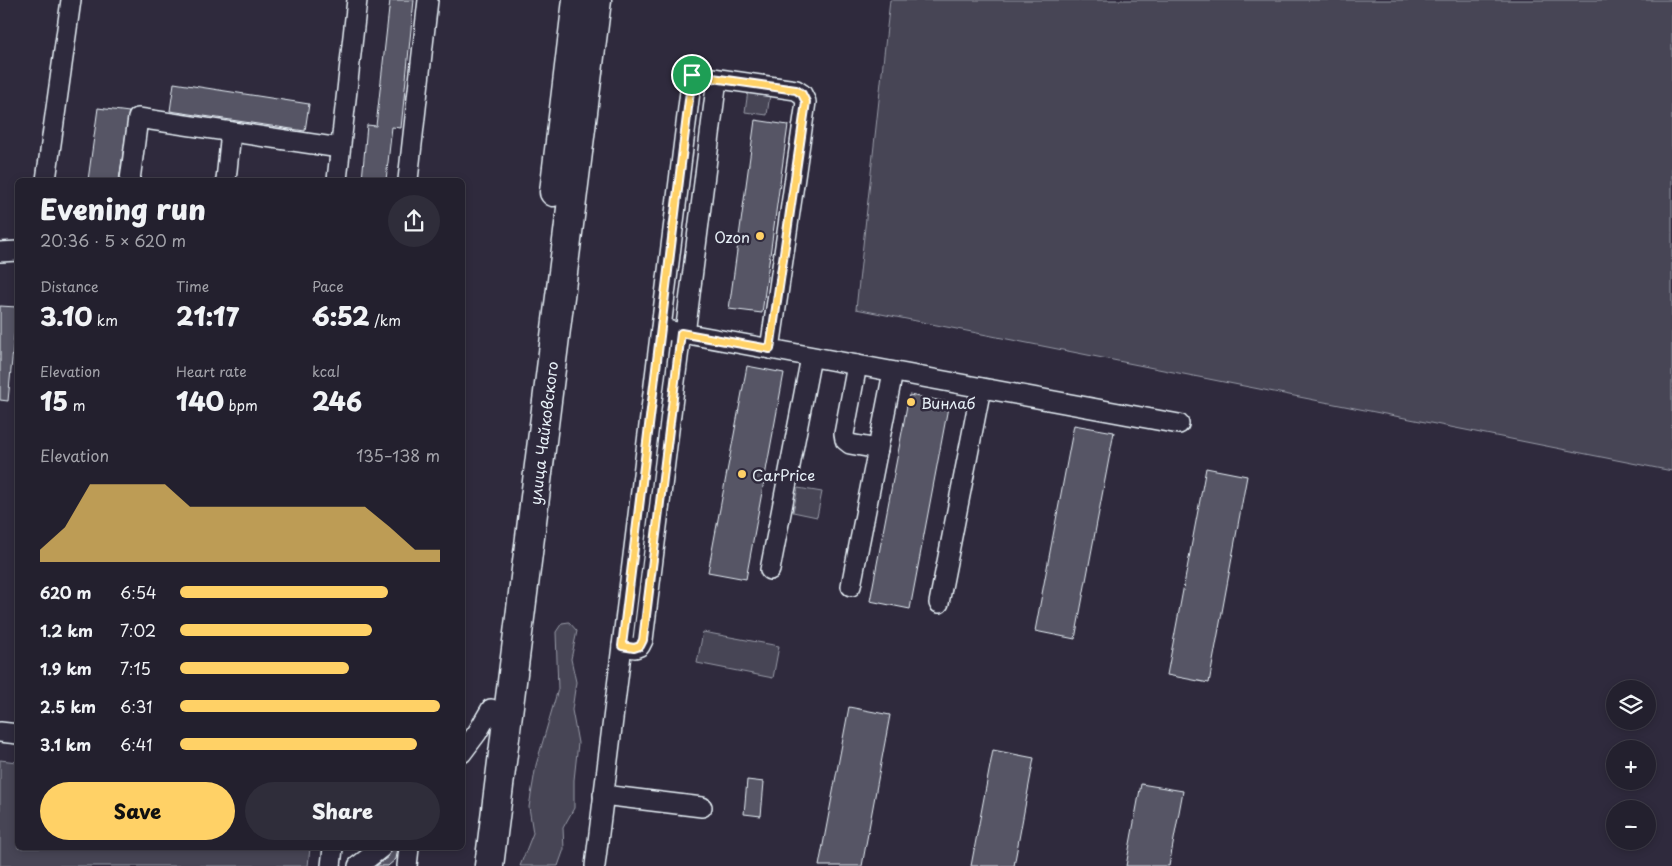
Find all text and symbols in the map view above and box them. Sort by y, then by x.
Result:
pin [671,54,713,96]
icon: arrive [678,61,706,89]
text: Evening run [40,187,206,230]
button: share [388,195,440,247]
place label: Ozon [714,225,750,248]
text: 20:36 · 5 × 620 m [40,228,186,252]
marker: Ozon [754,230,766,242]
text: Distance [40,276,99,297]
text: Time [176,276,209,297]
text: Pace [312,276,344,297]
text: 3.10 [40,297,92,335]
text: 21:17 [176,297,239,335]
text: 6:52 [312,297,370,335]
text: km [92,310,118,331]
text: /km [370,310,401,331]
street label: улица Чайковского [523,360,563,506]
text: Elevation [40,361,100,382]
text: Heart rate [176,361,247,382]
text: kcal [312,361,340,382]
text: 15 [40,382,68,420]
text: 140 [176,382,224,420]
text: 246 [312,382,362,420]
place label: Винлаб [921,391,975,414]
text: m [68,395,85,416]
text: bpm [224,395,258,416]
marker: Винлаб [905,396,917,408]
text: Elevation [40,443,109,467]
text: 135–138 m [356,443,440,467]
place label: CarPrice [752,463,815,486]
marker: CarPrice [736,468,748,480]
text: 620 m [40,580,91,604]
text: 6:54 [120,580,157,604]
text: 1.2 km [40,618,93,642]
text: 7:02 [120,618,156,642]
text: 1.9 km [40,656,92,680]
text: 7:15 [120,656,151,680]
map controls [1606,680,1656,850]
button: layers [1606,680,1656,730]
text: 2.5 km [40,694,96,718]
text: 6:31 [120,694,153,718]
text: 3.1 km [40,732,91,756]
text: 6:41 [120,732,153,756]
button: + [1606,740,1656,790]
button: Save [40,782,235,840]
button: Share [245,782,440,840]
button: − [1606,800,1656,850]

